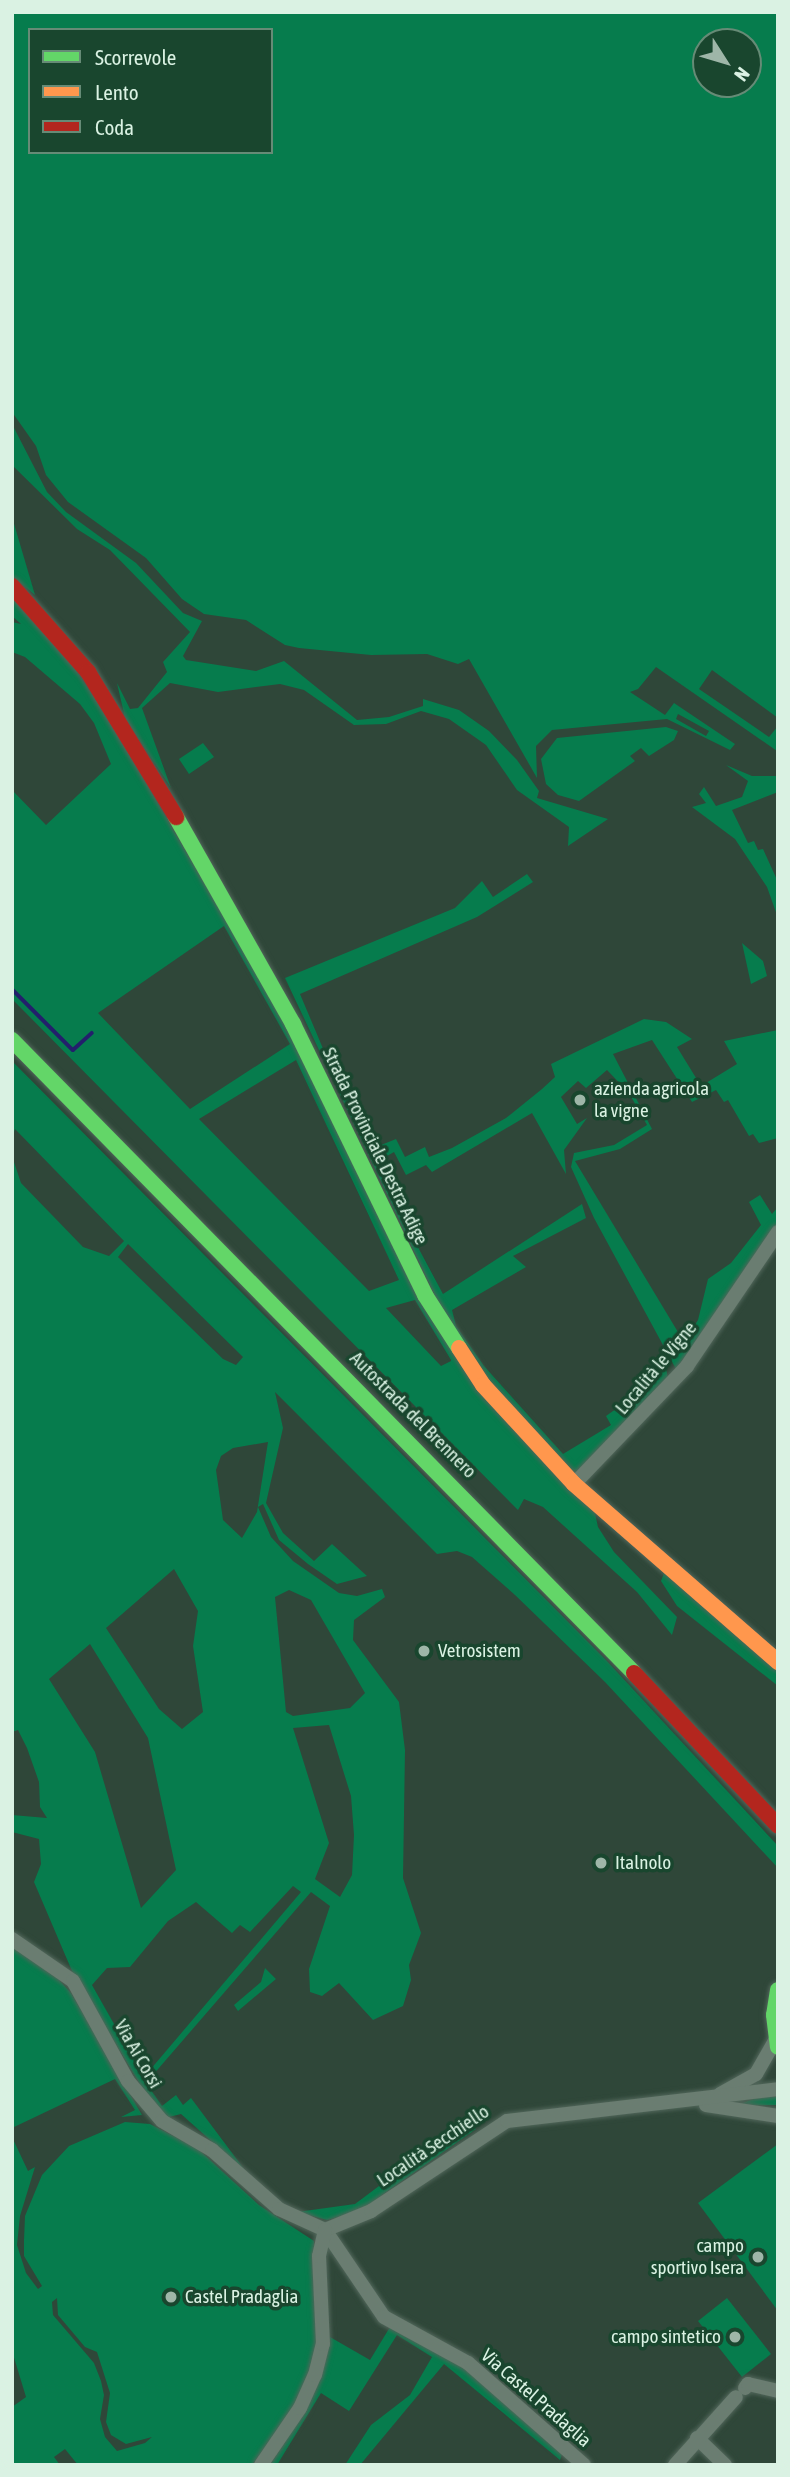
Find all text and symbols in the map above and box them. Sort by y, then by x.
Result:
legend [28,28,273,154]
north arrow [692,28,762,98]
text: Scorrevole [95,45,176,69]
text: N [730,63,754,86]
text: Lento [95,80,139,104]
text: Coda [95,115,134,139]
street label: Strada Provinciale Destra Adige [317,1044,433,1248]
place label: azienda agricola la vigne [594,1078,709,1122]
marker: azienda agricola la vigne [572,1092,588,1108]
street label: Località le Vigne [611,1317,701,1419]
street label: Autostrada del Brennero [345,1347,481,1483]
place label: Vetrosistem [438,1640,521,1662]
marker: Vetrosistem [416,1643,432,1659]
place label: Italnolo [615,1852,671,1874]
marker: Italnolo [593,1855,609,1871]
street label: Via Ai Corsi [109,2016,167,2092]
street label: Località Secchiello [373,2100,493,2192]
place label: campo sportivo Isera [651,2235,744,2279]
marker: campo sportivo Isera [750,2249,766,2265]
place label: Castel Pradaglia [185,2286,298,2308]
marker: Castel Pradaglia [163,2289,179,2305]
place label: campo sintetico [611,2326,721,2348]
marker: campo sintetico [727,2329,743,2345]
street label: Via Castel Pradaglia [476,2344,596,2452]

